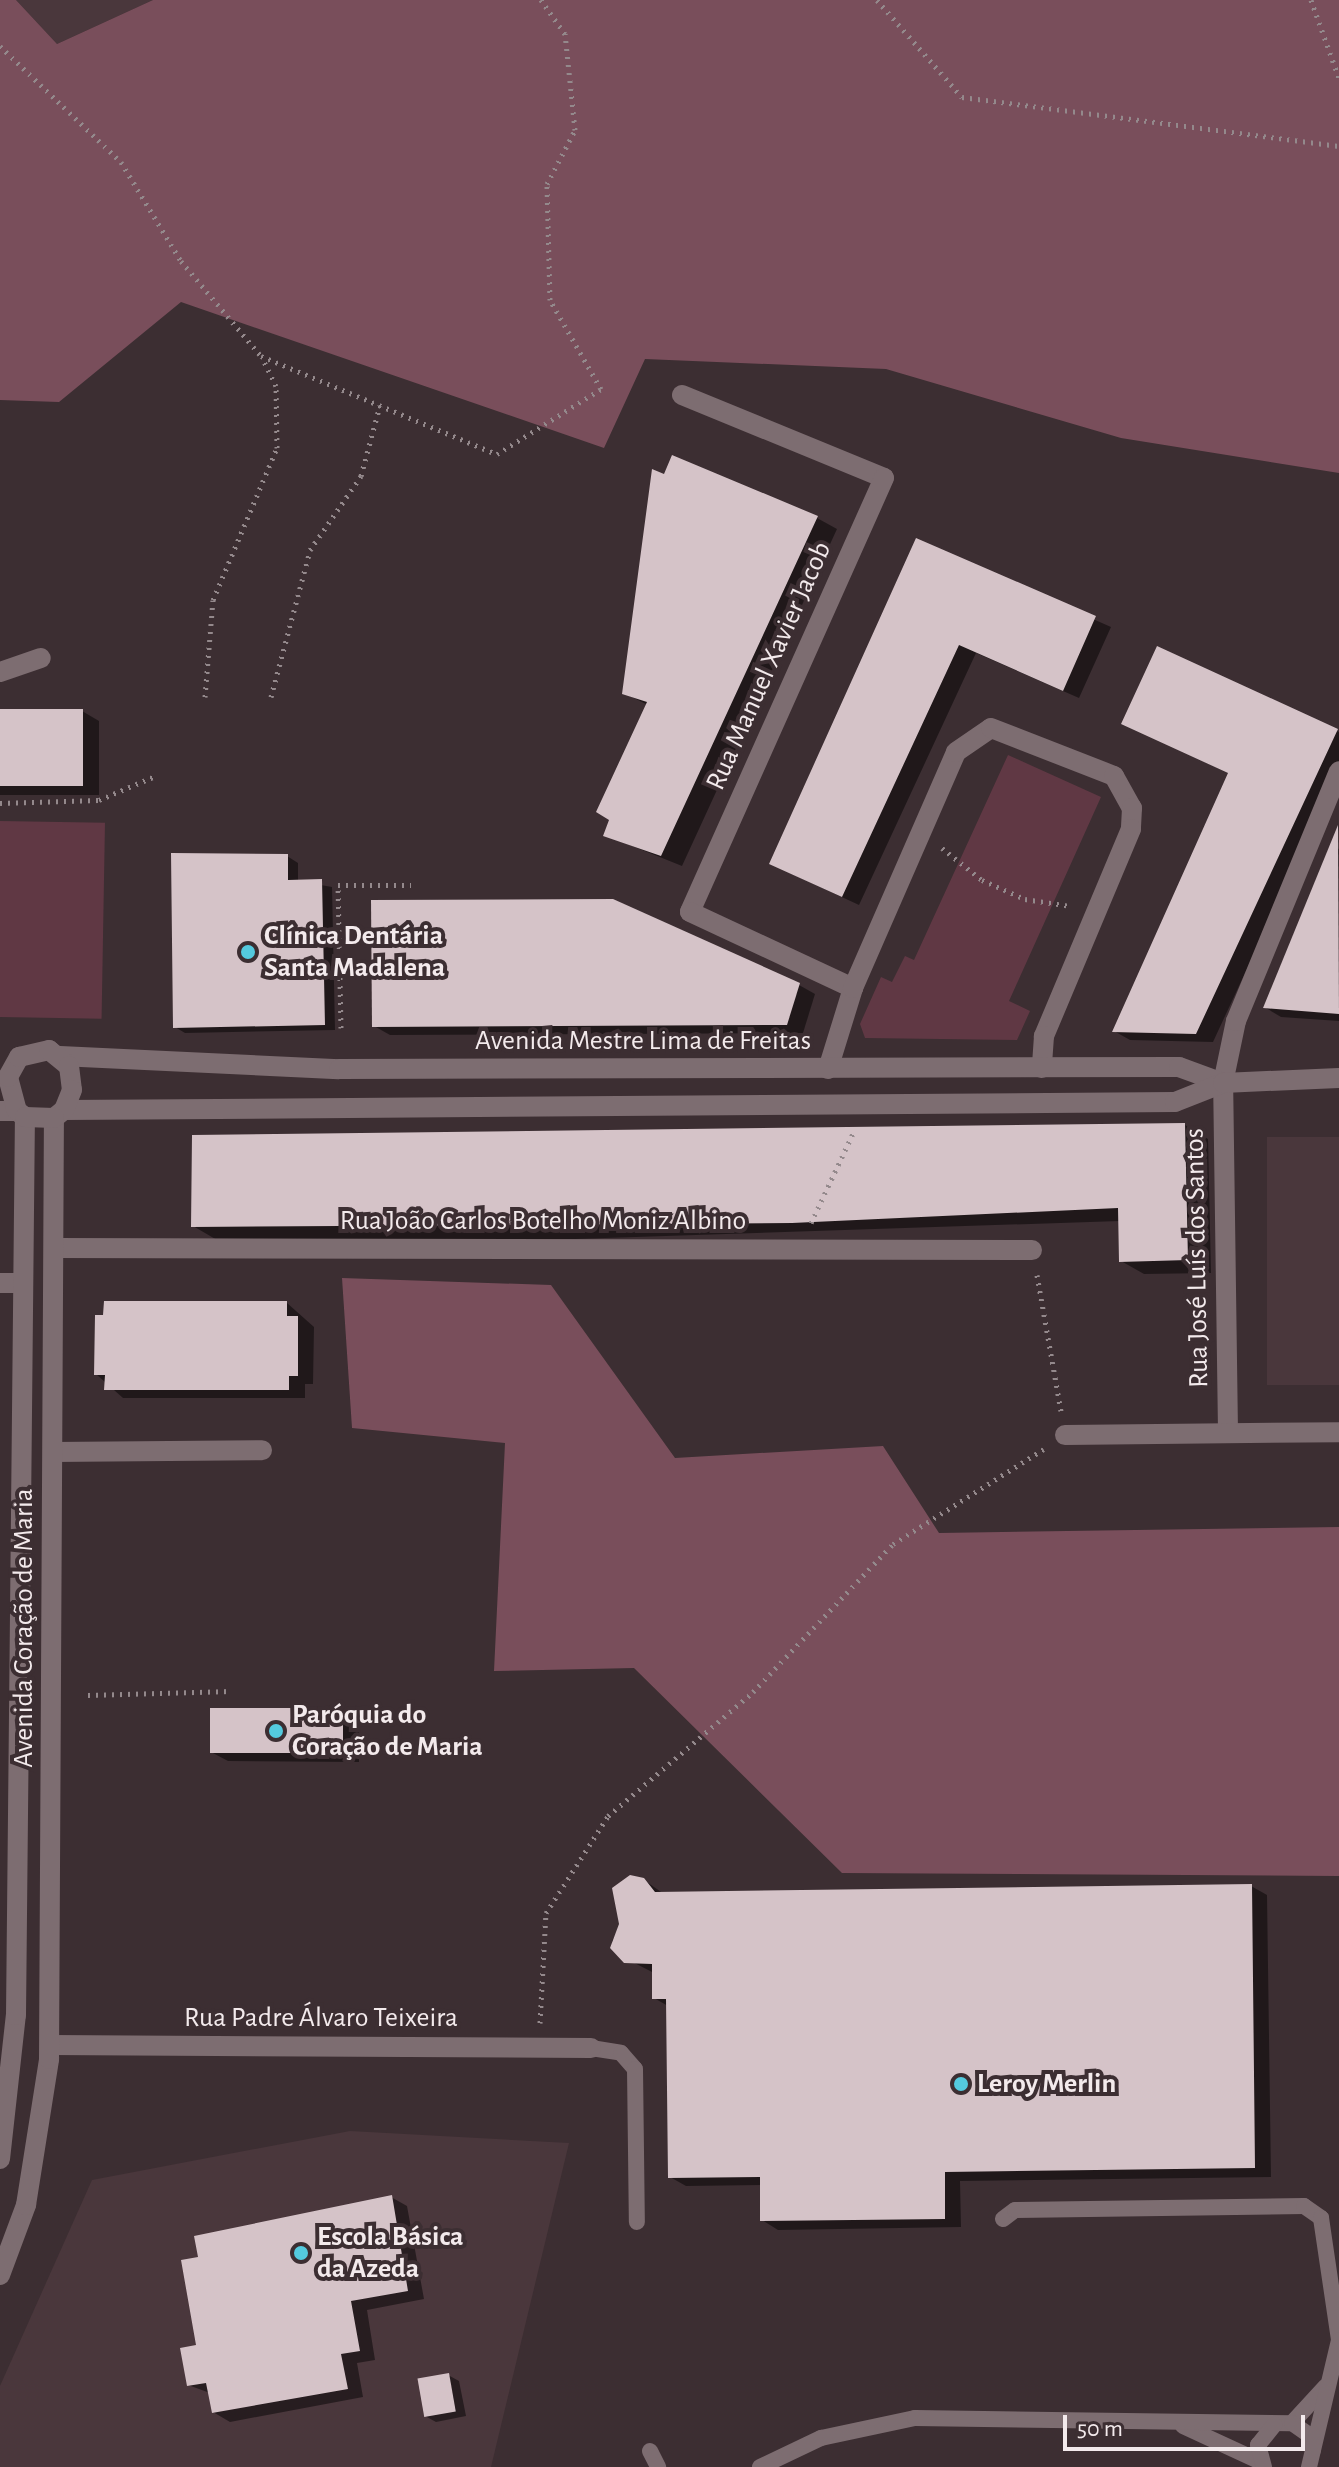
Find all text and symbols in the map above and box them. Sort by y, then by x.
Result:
street label: Rua Manuel Xavier Jacob [699,537,839,795]
place label: Clínica Dentária Santa Madalena [264,919,445,985]
marker: Clínica Dentária Santa Madalena [239,943,257,961]
street label: Avenida Mestre Lima de Freitas [475,1024,811,1058]
street label: Rua José Luís dos Santos [1178,1128,1216,1388]
street label: Rua João Carlos Botelho Moniz Albino [340,1204,746,1238]
street label: Avenida Coração de Maria [7,1488,41,1768]
place label: Paróquia do Coração de Maria [292,1698,483,1764]
marker: Paróquia do Coração de Maria [267,1722,285,1740]
street label: Rua Padre Álvaro Teixeira [184,2001,458,2035]
place label: Leroy Merlin [977,2067,1116,2101]
marker: Leroy Merlin [952,2075,970,2093]
place label: Escola Básica da Azeda [317,2220,463,2286]
marker: Escola Básica da Azeda [292,2244,310,2262]
scale bar [1067,2399,1309,2449]
text: 50 m [1077,2417,1123,2441]

